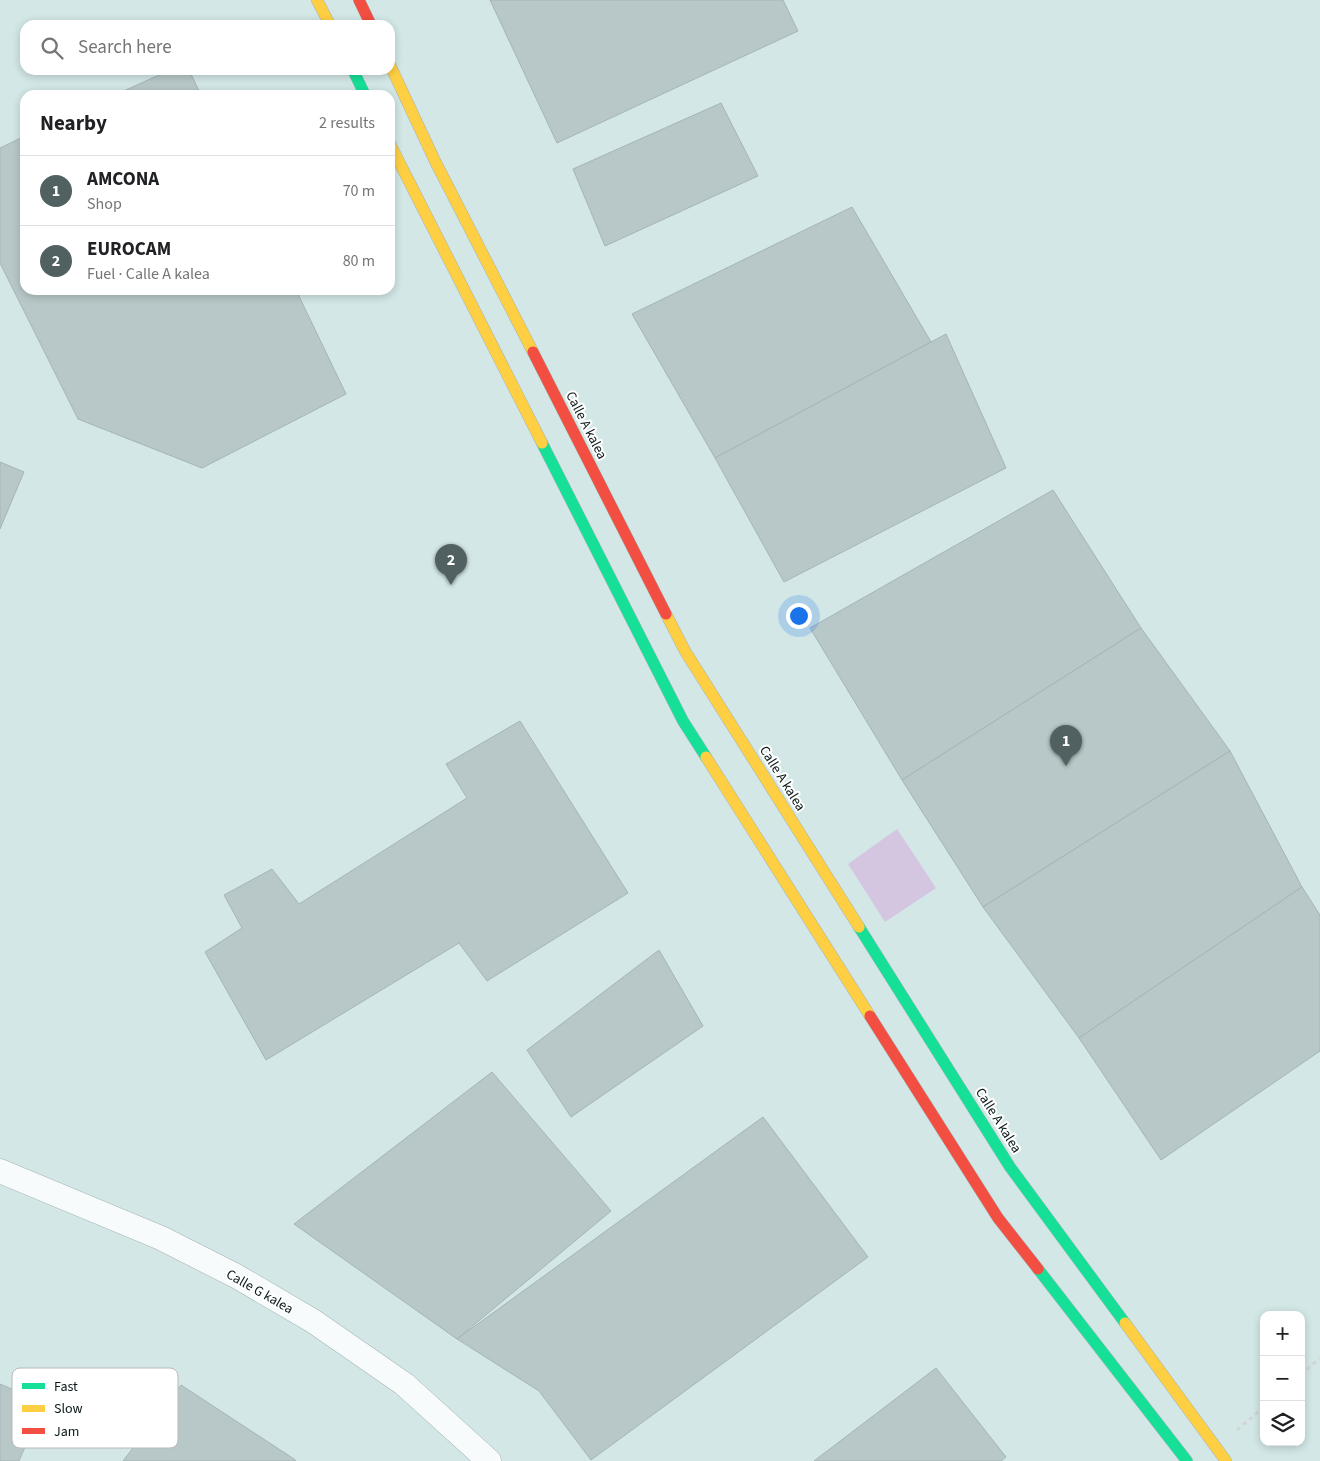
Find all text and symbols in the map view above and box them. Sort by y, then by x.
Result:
search box [20,20,395,75]
icon: search [38,34,66,62]
text: Search here [78,34,172,61]
text: Nearby [40,108,107,138]
text: 2 results [319,112,375,134]
text: AMCONA [87,166,159,193]
text: 1 [52,180,60,202]
text: 70 m [343,180,375,202]
text: Shop [87,193,122,215]
text: EUROCAM [87,236,171,263]
text: 2 [52,250,60,272]
text: 80 m [343,250,375,272]
text: Fuel · Calle A kalea [87,263,210,285]
street label: Calle A kalea [561,388,612,463]
pin: 2 [435,544,467,585]
your location [786,603,812,629]
pin: 1 [1050,725,1082,766]
street label: Calle A kalea [754,742,810,815]
street label: Calle A kalea [970,1084,1026,1157]
street label: Calle G kalea [222,1265,297,1319]
map controls [1260,1311,1305,1446]
button: + [1260,1311,1305,1356]
button: − [1260,1356,1305,1401]
legend [12,1368,178,1448]
text: Fast [54,1377,78,1397]
text: Slow [54,1399,83,1419]
button: layers [1260,1401,1305,1446]
text: Jam [54,1422,79,1442]

